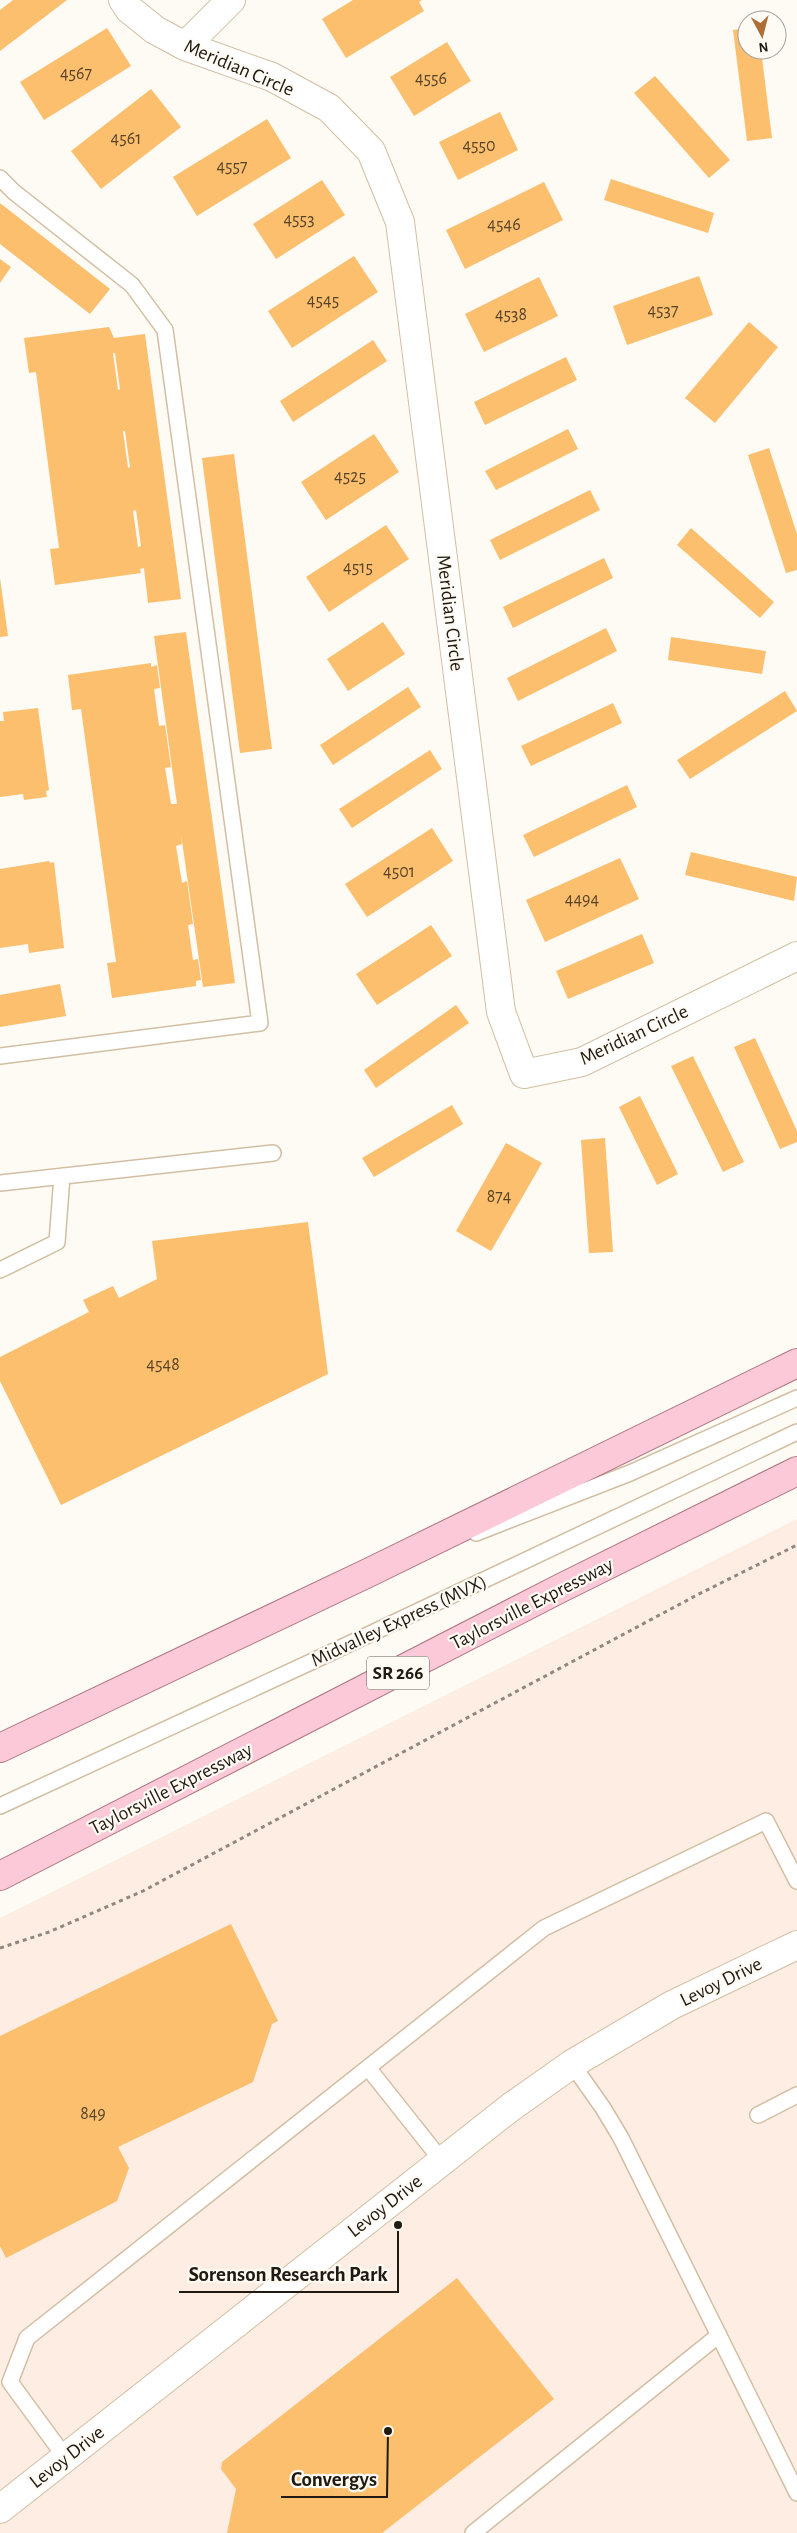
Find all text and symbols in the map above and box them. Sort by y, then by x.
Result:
north arrow [737,10,787,60]
street label: Meridian Circle [181,36,297,100]
text: N [758,39,769,54]
house number: 4567 [60,65,92,83]
house number: 4556 [415,70,447,88]
house number: 4561 [111,130,141,148]
house number: 4550 [462,137,496,155]
house number: 4557 [216,158,248,176]
house number: 4553 [283,211,315,229]
house number: 4546 [487,216,521,234]
house number: 4545 [307,292,339,310]
house number: 4537 [647,302,679,320]
house number: 4538 [495,306,527,324]
house number: 4525 [334,468,366,486]
street label: Meridian Circle [433,554,467,672]
house number: 4515 [343,559,373,577]
house number: 4501 [383,863,415,881]
house number: 4494 [565,891,600,909]
street label: Meridian Circle [577,1001,691,1069]
house number: 874 [487,1188,512,1206]
house number: 4548 [146,1356,180,1374]
street label: Taylorsville Expressway [447,1554,617,1654]
street label: Midvalley Express (MVX) [308,1571,490,1671]
road number: SR 266 [367,1656,429,1690]
street label: Taylorsville Expressway [86,1739,256,1839]
street label: Levoy Drive [677,1954,765,2010]
house number: 849 [80,2105,106,2123]
street label: Levoy Drive [344,2171,426,2241]
callout: Sorenson Research Park [179,2256,398,2292]
text: Sorenson Research Park [188,2264,388,2285]
street label: Levoy Drive [26,2422,108,2492]
callout: Convergys [281,2461,387,2497]
text: Convergys [291,2469,377,2490]

